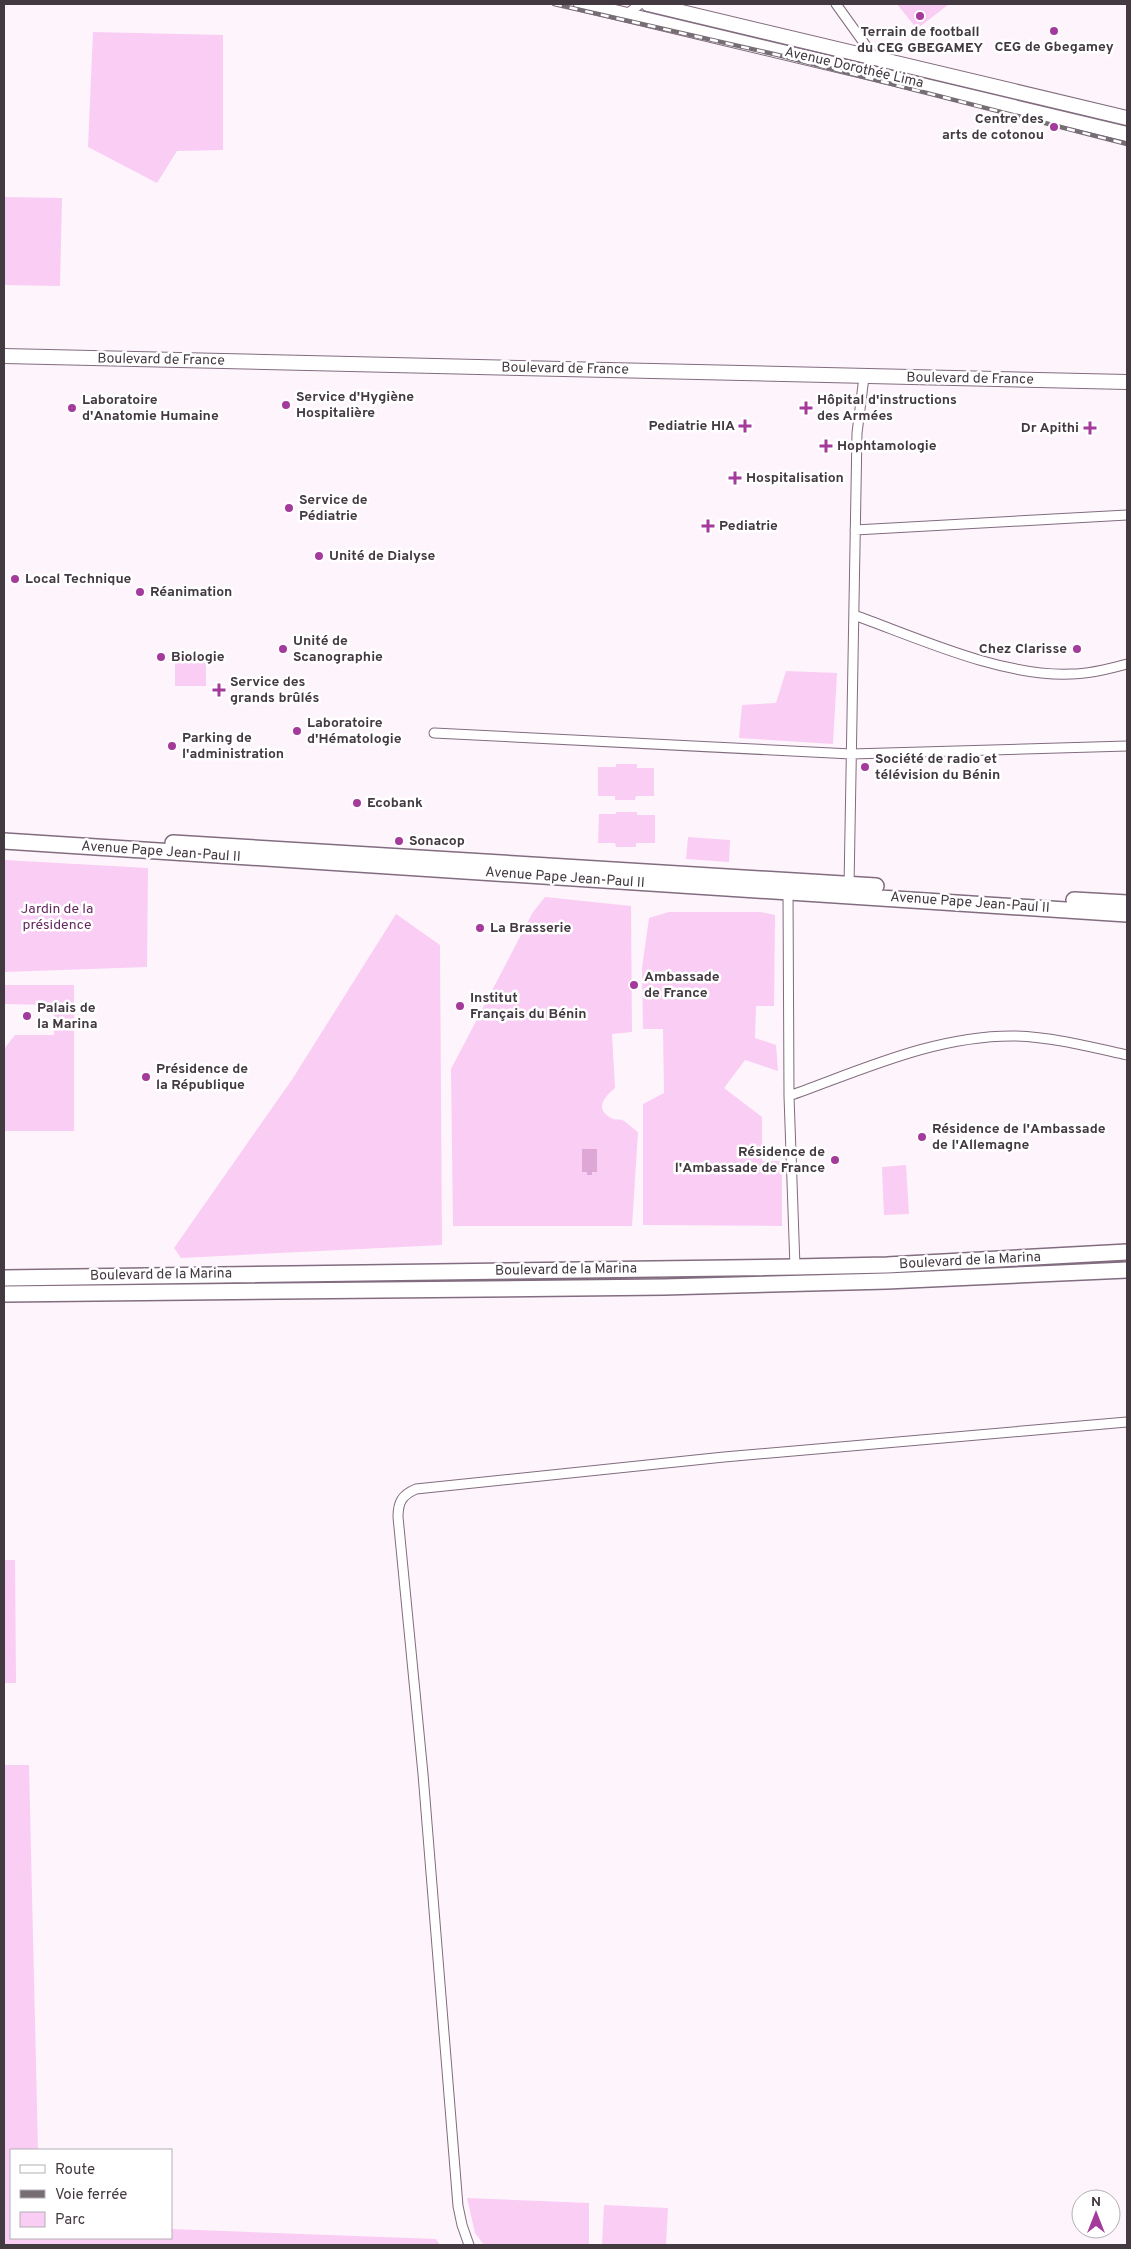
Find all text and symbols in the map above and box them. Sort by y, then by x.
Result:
marker: Terrain de football du CEG GBEGAMEY [914,10,926,22]
place label: Terrain de football du CEG GBEGAMEY [857,24,983,57]
marker: CEG de Gbegamey [1048,25,1060,37]
place label: CEG de Gbegamey [994,39,1114,56]
street label: Avenue Dorothée Lima [783,44,925,92]
place label: Centre des arts de cotonou [942,111,1044,144]
marker: Centre des arts de cotonou [1048,121,1060,133]
street label: Boulevard de France [97,350,225,370]
street label: Boulevard de France [501,359,629,379]
street label: Boulevard de France [906,369,1034,389]
place label: Service d'Hygiène Hospitalière [296,389,414,422]
place label: Laboratoire d'Anatomie Humaine [82,392,219,425]
place label: Hôpital d'instructions des Armées [817,392,957,425]
marker: Service d'Hygiène Hospitalière [280,399,292,411]
marker: Hôpital d'instructions des Armées [799,401,813,415]
marker: Laboratoire d'Anatomie Humaine [66,402,78,414]
place label: Pediatrie HIA [648,418,735,435]
marker: Pediatrie HIA [739,420,751,432]
place label: Dr Apithi [1021,420,1079,437]
marker: Dr Apithi [1083,421,1097,435]
place label: Hophtamologie [837,438,937,455]
marker: Hophtamologie [819,439,833,453]
place label: Hospitalisation [746,470,844,487]
marker: Hospitalisation [728,471,742,485]
place label: Service de Pédiatrie [299,492,368,525]
marker: Service de Pédiatrie [283,502,295,514]
place label: Pediatrie [719,518,778,535]
marker: Pediatrie [701,519,715,533]
place label: Unité de Dialyse [329,548,436,565]
marker: Unité de Dialyse [313,550,325,562]
place label: Local Technique [25,571,132,588]
marker: Local Technique [9,573,21,585]
place label: Réanimation [150,584,232,601]
marker: Réanimation [134,586,146,598]
place label: Unité de Scanographie [293,633,383,666]
place label: Chez Clarisse [979,641,1067,658]
marker: Unité de Scanographie [277,643,289,655]
marker: Chez Clarisse [1071,643,1083,655]
place label: Biologie [171,649,225,666]
marker: Biologie [155,651,167,663]
place label: Service des grands brûlés [230,674,319,707]
marker: Service des grands brûlés [212,683,226,697]
place label: Laboratoire d'Hématologie [307,715,402,748]
marker: Laboratoire d'Hématologie [291,725,303,737]
place label: Parking de l'administration [182,730,284,763]
marker: Parking de l'administration [166,740,178,752]
place label: Société de radio et télévision du Bénin [875,751,1000,784]
marker: Société de radio et télévision du Bénin [859,761,871,773]
place label: Ecobank [367,795,423,812]
marker: Ecobank [351,797,363,809]
place label: Sonacop [409,833,465,850]
marker: Sonacop [393,835,405,847]
street label: Avenue Pape Jean-Paul II [81,838,241,866]
street label: Avenue Pape Jean-Paul II [485,864,645,892]
street label: Avenue Pape Jean-Paul II [890,889,1050,917]
park label: Jardin de la présidence [21,901,93,934]
place label: La Brasserie [490,920,572,937]
marker: La Brasserie [474,922,486,934]
place label: Ambassade de France [644,969,720,1002]
marker: Ambassade de France [628,979,640,991]
place label: Institut Français du Bénin [470,990,586,1023]
place label: Palais de la Marina [37,1000,97,1033]
marker: Institut Français du Bénin [454,1000,466,1012]
marker: Palais de la Marina [21,1010,33,1022]
place label: Présidence de la République [156,1061,248,1094]
marker: Présidence de la République [140,1071,152,1083]
place label: Résidence de l'Ambassade de l'Allemagne [932,1121,1106,1154]
marker: Résidence de l'Ambassade de l'Allemagne [916,1131,928,1143]
place label: Résidence de l'Ambassade de France [675,1144,825,1177]
marker: Résidence de l'Ambassade de France [829,1154,841,1166]
street label: Boulevard de la Marina [899,1249,1041,1273]
street label: Boulevard de la Marina [495,1260,637,1280]
street label: Boulevard de la Marina [90,1265,232,1285]
legend [10,2149,172,2239]
text: Route [55,2161,95,2180]
text: Voie ferrée [55,2186,127,2205]
north arrow [1071,2189,1121,2239]
text: N [1091,2194,1101,2211]
text: Parc [55,2211,85,2230]

